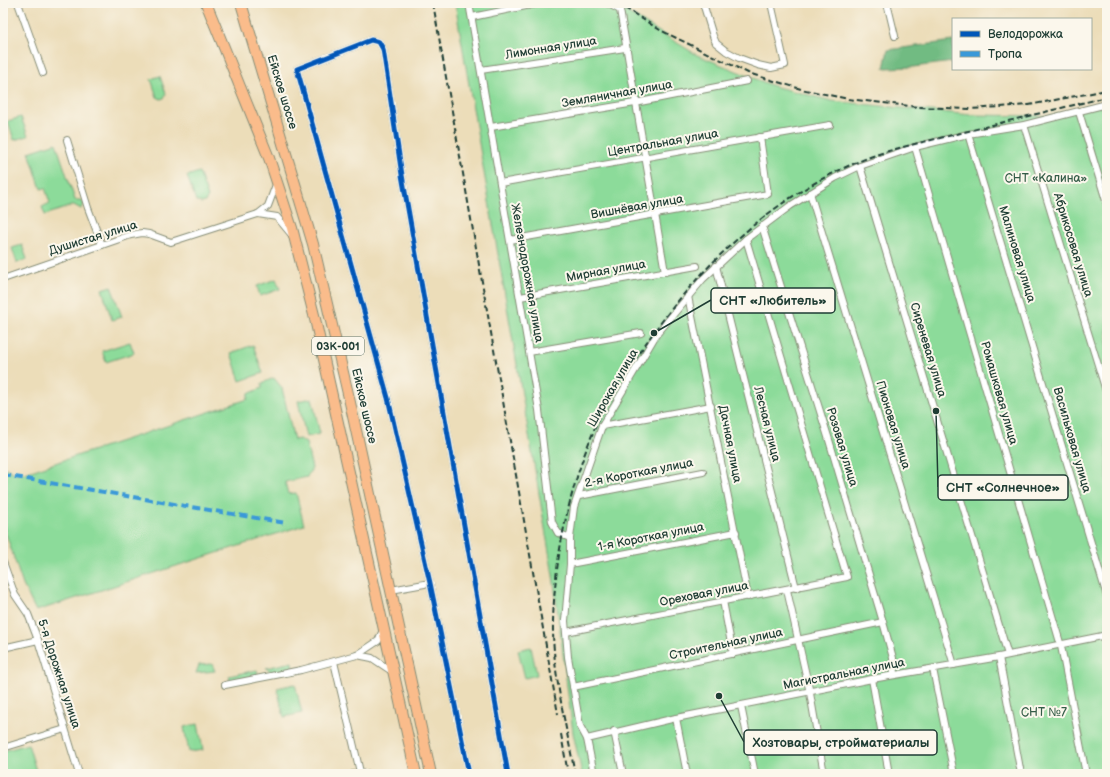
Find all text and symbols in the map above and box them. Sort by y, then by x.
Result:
legend [952,18,1092,70]
text: Велодорожка [988,27,1063,42]
street label: Лимонная улица [503,33,598,63]
text: Тропа [988,47,1022,62]
street label: Ейское шоссе [264,53,301,131]
street label: Земляничная улица [561,77,673,111]
street label: Центральная улица [607,126,719,160]
park label: СНТ «Калина» [1005,171,1088,186]
street label: Абрикосовая улица [1050,190,1096,299]
street label: Вишнёвая улица [590,192,684,222]
street label: Железнодорожная улица [507,202,547,344]
street label: Малиновая улица [995,204,1039,304]
street label: Душистая улица [47,217,139,259]
street label: Мирная улица [565,257,647,285]
callout: СНТ «Любитель» [711,288,835,313]
text: СНТ «Любитель» [719,293,827,309]
street label: Сиреневая улица [906,301,950,399]
road number: 03К-001 [312,337,364,355]
street label: Ромашковая улица [977,339,1021,447]
street label: Широкая улица [585,346,641,430]
street label: Ейское шоссе [348,367,380,445]
street label: Пионовая улица [872,379,914,471]
street label: Лесная улица [750,384,784,463]
street label: Васильковая улица [1050,386,1094,494]
street label: Дачная улица [715,404,745,484]
street label: Розовая улица [823,405,861,489]
street label: 2-я Короткая улица [584,455,694,491]
callout: СНТ «Солнечное» [938,475,1068,500]
text: СНТ «Солнечное» [946,480,1060,496]
street label: 1-я Короткая улица [597,519,705,555]
street label: Ореховая улица [658,578,750,610]
street label: 5-я Дорожная улица [34,617,84,731]
street label: Строительная улица [668,625,784,663]
street label: Магистральная улица [782,655,906,693]
park label: СНТ №7 [1021,705,1067,720]
callout: Хозтовары, стройматериалы [744,730,937,755]
text: Хозтовары, стройматериалы [752,735,929,751]

